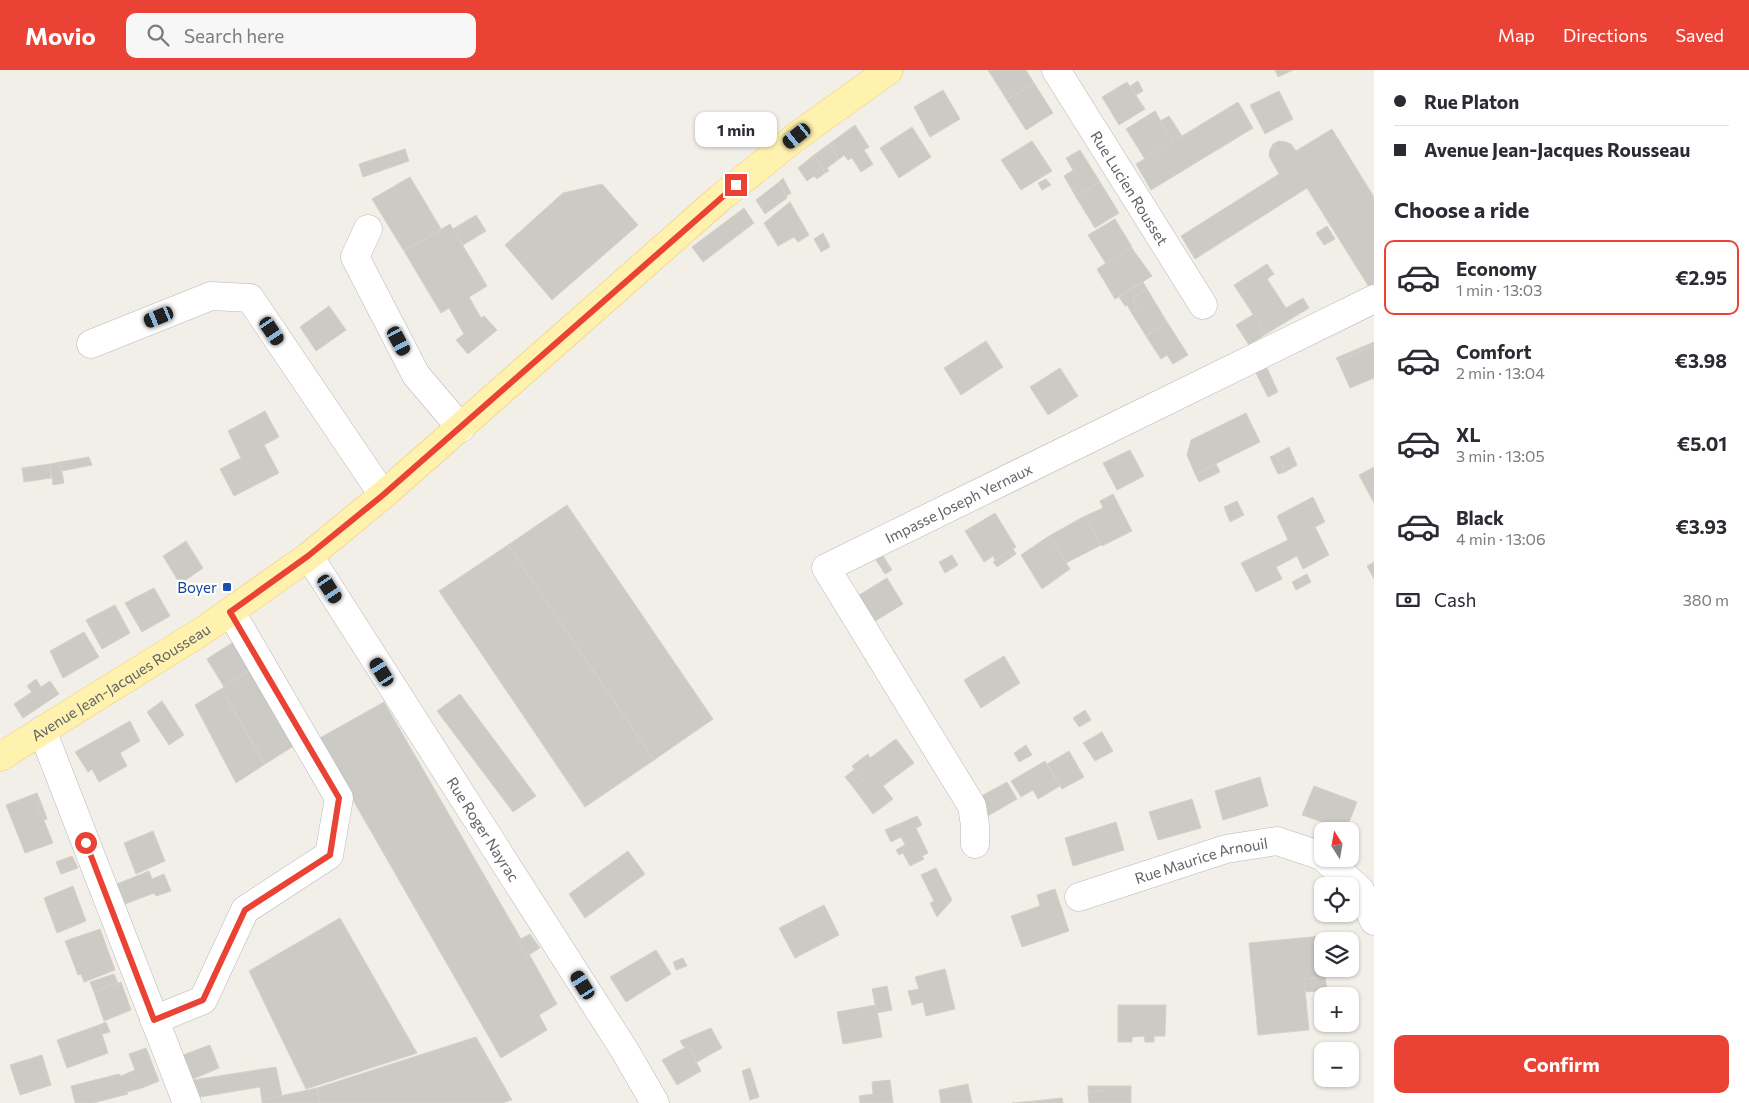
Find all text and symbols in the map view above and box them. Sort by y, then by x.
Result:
search box [126,13,476,58]
text: Movio [25,21,96,50]
icon: search [144,21,172,49]
text: Search here [184,24,284,47]
text: Map [1498,24,1535,46]
text: Directions [1563,24,1647,46]
text: Saved [1675,24,1724,46]
text: Rue Platon [1424,90,1519,113]
callout: 1 min [695,112,777,148]
text: 1 min [717,120,755,139]
car [780,121,813,151]
street label: Rue Lucien Rousset [1087,127,1172,248]
text: Avenue Jean-Jacques Rousseau [1424,138,1690,161]
route end [725,174,747,196]
text: Choose a ride [1394,196,1529,223]
icon: car [1396,255,1441,300]
text: Economy [1456,257,1537,280]
text: €2.95 [1675,266,1727,289]
text: 1 min · 13:03 [1456,280,1542,299]
car [142,304,175,330]
car [257,314,286,348]
car [385,324,412,358]
icon: car [1396,338,1441,383]
text: Comfort [1456,340,1532,363]
text: €3.98 [1675,349,1727,372]
text: 2 min · 13:04 [1456,363,1545,382]
icon: car [1396,421,1441,466]
text: XL [1456,423,1481,446]
text: €5.01 [1677,432,1727,455]
text: 3 min · 13:05 [1456,446,1545,465]
street label: Impasse Joseph Yernaux [882,459,1035,547]
icon: car [1396,504,1441,549]
text: Black [1456,506,1504,529]
text: €3.93 [1675,515,1727,538]
text: 4 min · 13:06 [1456,529,1546,548]
car [315,572,344,606]
place label: Boyer [177,578,217,596]
marker: Boyer [221,581,233,593]
icon: cash [1394,586,1422,614]
text: Cash [1434,588,1476,611]
text: 380 m [1683,590,1729,609]
street label: Avenue Jean-Jacques Rousseau [28,620,214,744]
car [367,655,396,689]
street label: Rue Roger Nayrac [443,774,523,885]
north arrow [1314,822,1359,868]
map controls [1314,822,1359,1087]
route start [75,832,97,854]
street label: Rue Maurice Arnouil [1132,834,1269,887]
button: locate [1314,877,1359,922]
button: layers [1314,932,1359,977]
car [568,968,597,1002]
button: + [1314,987,1359,1032]
button: Confirm [1394,1035,1729,1093]
button: − [1314,1042,1359,1087]

